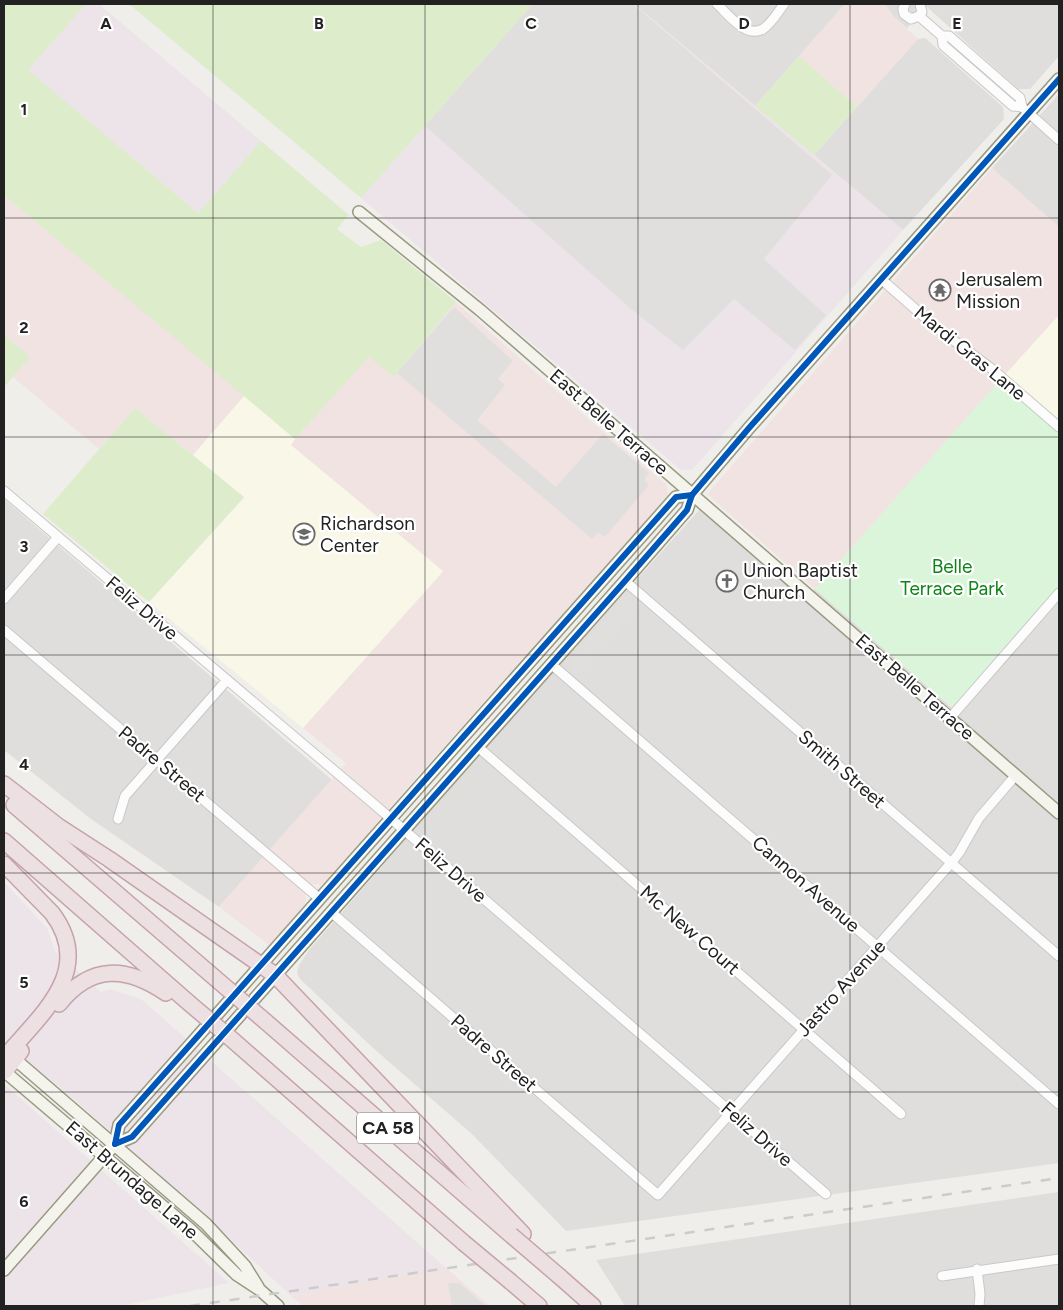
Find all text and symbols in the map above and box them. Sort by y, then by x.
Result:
text: A [100,14,112,33]
text: B [314,14,324,33]
text: C [525,14,537,33]
text: D [738,14,750,33]
text: E [952,14,962,33]
text: 1 [21,100,27,119]
place label: Jerusalem Mission [956,268,1042,313]
temple icon: Jerusalem Mission [928,278,952,302]
street label: Mardi Gras Lane [909,301,1031,405]
text: 2 [19,318,29,337]
street label: East Belle Terrace [545,364,673,480]
place label: Richardson Center [320,512,415,557]
school or university icon: Richardson Center [292,522,316,546]
text: 3 [20,537,29,556]
park label: Belle Terrace Park [900,555,1005,600]
place label: Union Baptist Church [743,559,858,604]
church icon: Union Baptist Church [715,569,739,593]
street label: Feliz Drive [101,571,183,645]
street label: East Belle Terrace [851,629,979,745]
street label: Padre Street [114,721,210,807]
street label: Smith Street [794,725,890,813]
text: 4 [19,755,29,774]
street label: Cannon Avenue [747,831,865,937]
street label: Feliz Drive [411,833,491,907]
street label: Mc New Court [636,881,744,979]
street label: Jastro Avenue [792,935,890,1041]
text: 5 [19,973,29,992]
street label: Padre Street [446,1009,542,1097]
street label: Feliz Drive [717,1097,797,1171]
road number: CA 58 [357,1112,419,1144]
street label: East Brundage Lane [61,1116,203,1244]
text: 6 [19,1192,29,1211]

